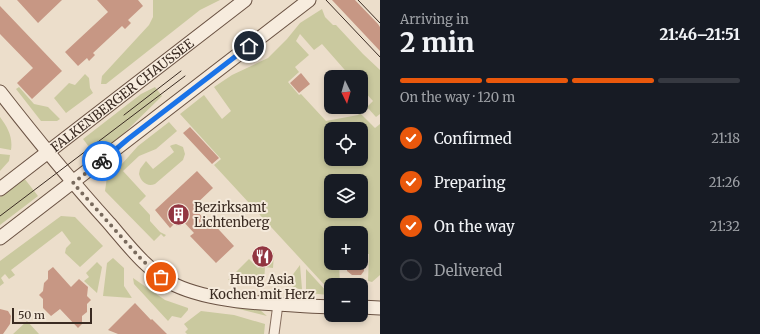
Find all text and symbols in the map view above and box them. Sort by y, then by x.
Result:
text: Arriving in [400,11,469,28]
text: 21:46–21:51 [660,25,740,44]
text: 2 min [400,26,474,59]
pin [232,29,266,63]
street label: FALKENBERGER CHAUSSEE [47,34,198,156]
icon: home [238,35,260,57]
north arrow [324,70,368,114]
map controls [324,70,368,322]
text: On the way · 120 m [400,89,515,106]
button: locate [324,122,368,166]
icon: check [400,127,422,149]
text: Confirmed [434,129,512,148]
text: 21:18 [711,130,740,147]
courier [82,141,122,181]
icon: bike [91,150,113,172]
icon: check [400,171,422,193]
text: Preparing [434,173,506,192]
button: layers [324,174,368,218]
text: 21:26 [709,174,740,191]
place label: Bezirksamt Lichtenberg [194,199,269,231]
building icon: Bezirksamt Lichtenberg [166,201,192,227]
icon: check [400,215,422,237]
text: On the way [434,217,515,236]
text: 21:32 [710,218,740,235]
button: + [324,226,368,270]
restaurant icon: Hung Asia Kochen mit Herz [249,244,275,270]
pin [144,260,178,294]
text: Delivered [434,261,502,280]
icon: bag [150,266,172,288]
place label: Hung Asia Kochen mit Herz [209,271,315,303]
button: − [324,278,368,322]
scale bar [12,306,92,325]
text: 50 m [18,308,45,322]

